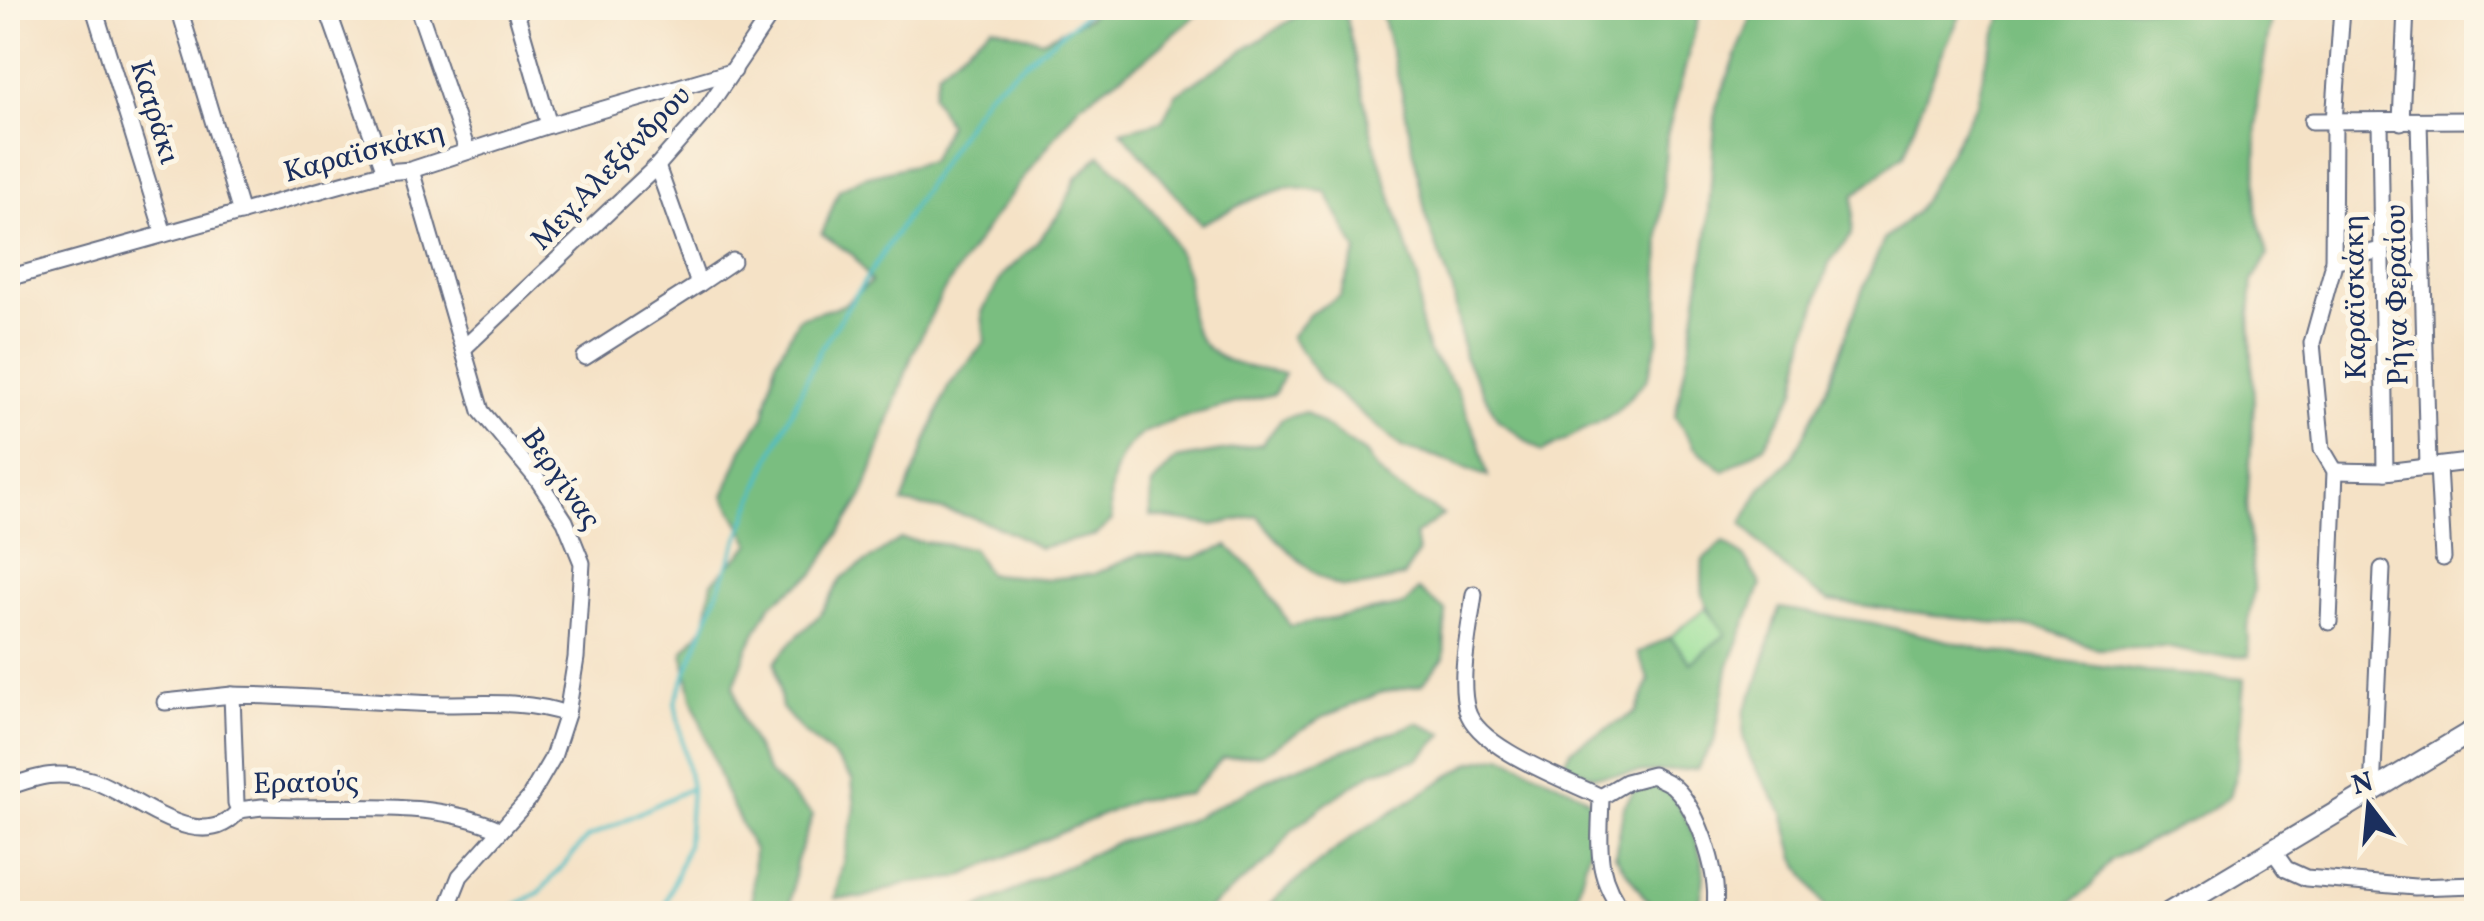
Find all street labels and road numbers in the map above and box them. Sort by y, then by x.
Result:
street label: Κατράκι [118,55,190,170]
street label: Μεγ.Αλεξάνδρου [522,76,701,260]
street label: Καραϊσκάκη [279,111,450,195]
street label: Ρήγα Φεραίου [2375,204,2421,386]
street label: Καραϊσκάκη [2334,214,2378,380]
street label: Βεργίνας [510,420,611,538]
street label: Ερατούς [253,762,359,806]

